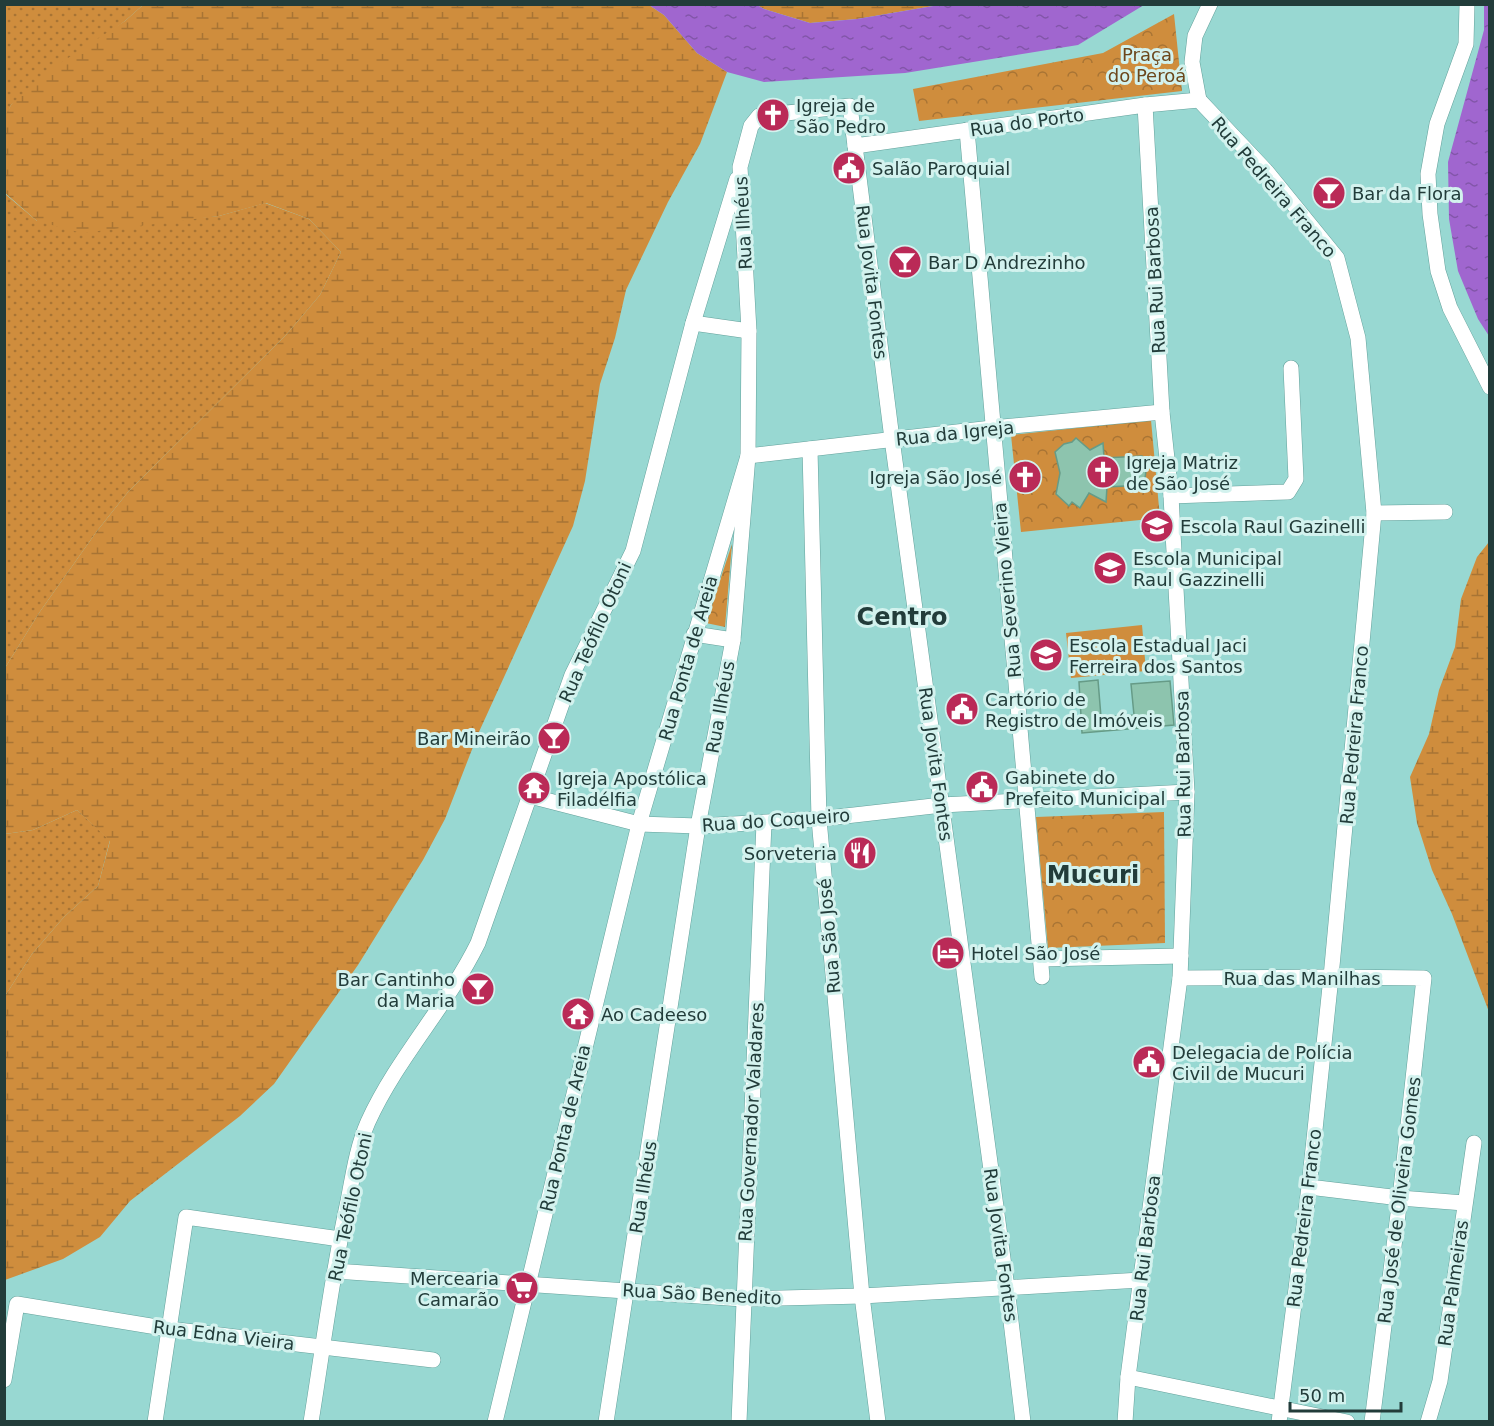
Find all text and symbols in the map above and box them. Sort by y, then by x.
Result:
park label: Praça do Peroá [1108,44,1186,86]
place label: Igreja de São Pedro [796,95,886,137]
church icon: Igreja de São Pedro [755,97,791,133]
street label: Rua do Porto [969,104,1085,140]
street label: Rua Pedreira Franco [1207,112,1341,262]
public building icon: Salão Paroquial [831,150,867,186]
place label: Salão Paroquial [872,158,1010,179]
bar icon: Bar da Flora [1311,175,1347,211]
street label: Rua Ilhéus [730,176,756,270]
place label: Bar da Flora [1352,183,1461,204]
street label: Rua Jovita Fontes [852,204,892,360]
street label: Rua Rui Barbosa [1141,206,1169,354]
bar icon: Bar D Andrezinho [887,244,923,280]
place label: Bar D Andrezinho [928,252,1086,273]
street label: Rua da Igreja [895,416,1015,450]
place label: Igreja Matriz de São José [1126,452,1238,494]
church icon: Igreja Matriz de São José [1085,454,1121,490]
church icon: Igreja São José [1007,459,1043,495]
place label: Igreja São José [869,467,1002,488]
street label: Rua Severino Vieira [989,501,1025,679]
school or university icon: Escola Raul Gazinelli [1139,508,1175,544]
place label: Escola Raul Gazinelli [1180,516,1366,537]
place label: Escola Municipal Raul Gazzinelli [1133,548,1282,590]
school or university icon: Escola Municipal Raul Gazzinelli [1092,550,1128,586]
street label: Rua Teófilo Otoni [555,558,635,706]
street label: Rua Ponta de Areia [654,573,722,743]
district label: Centro [857,603,947,631]
place label: Escola Estadual Jaci Ferreira dos Santos [1069,635,1247,677]
school or university icon: Escola Estadual Jaci Ferreira dos Santos [1028,637,1064,673]
street label: Rua Pedreira Franco [1336,645,1372,825]
street label: Rua Ilhéus [702,659,738,755]
street label: Rua Jovita Fontes [915,686,957,842]
place label: Cartório de Registro de Imóveis [985,689,1163,731]
street label: Rua Rui Barbosa [1171,690,1195,838]
public building icon: Cartório de Registro de Imóveis [944,691,980,727]
bar icon: Bar Mineirão [536,720,572,756]
place label: Bar Mineirão [417,728,531,749]
place label: Gabinete do Prefeito Municipal [1005,767,1166,809]
place label: Igreja Apostólica Filadélfia [557,768,707,810]
public building icon: Gabinete do Prefeito Municipal [964,769,1000,805]
temple icon: Igreja Apostólica Filadélfia [516,770,552,806]
street label: Rua do Coqueiro [701,804,851,836]
restaurant icon: Sorveteria [842,835,878,871]
place label: Sorveteria [744,843,837,864]
district label: Mucuri [1047,861,1139,889]
street label: Rua São José [813,877,845,995]
hotel icon: Hotel São José [930,935,966,971]
place label: Hotel São José [971,943,1100,964]
street label: Rua das Manilhas [1223,968,1381,989]
place label: Bar Cantinho da Maria [338,969,455,1011]
bar icon: Bar Cantinho da Maria [460,971,496,1007]
temple icon: Ao Cadeeso [560,996,596,1032]
street label: Rua Governador Valadares [734,1002,768,1242]
place label: Ao Cadeeso [601,1004,707,1025]
street label: Rua Ponta de Areia [536,1042,594,1214]
place label: Delegacia de Polícia Civil de Mucuri [1172,1042,1353,1084]
public building icon: Delegacia de Polícia Civil de Mucuri [1131,1044,1167,1080]
street label: Rua José de Oliveira Gomes [1373,1075,1425,1325]
street label: Rua Pedreira Franco [1283,1128,1325,1308]
street label: Rua Teófilo Otoni [324,1131,376,1283]
street label: Rua Ilhéus [625,1139,661,1235]
street label: Rua Jovita Fontes [980,1167,1022,1323]
street label: Rua Rui Barbosa [1126,1174,1164,1322]
street label: Rua Palmeiras [1434,1218,1472,1348]
place label: Mercearia Camarão [410,1268,499,1310]
supermarket icon: Mercearia Camarão [504,1270,540,1306]
street label: Rua São Benedito [622,1279,782,1309]
street label: Rua Edna Vieira [152,1316,296,1354]
scale bar [1290,1375,1401,1413]
text: 50 m [1299,1385,1345,1406]

